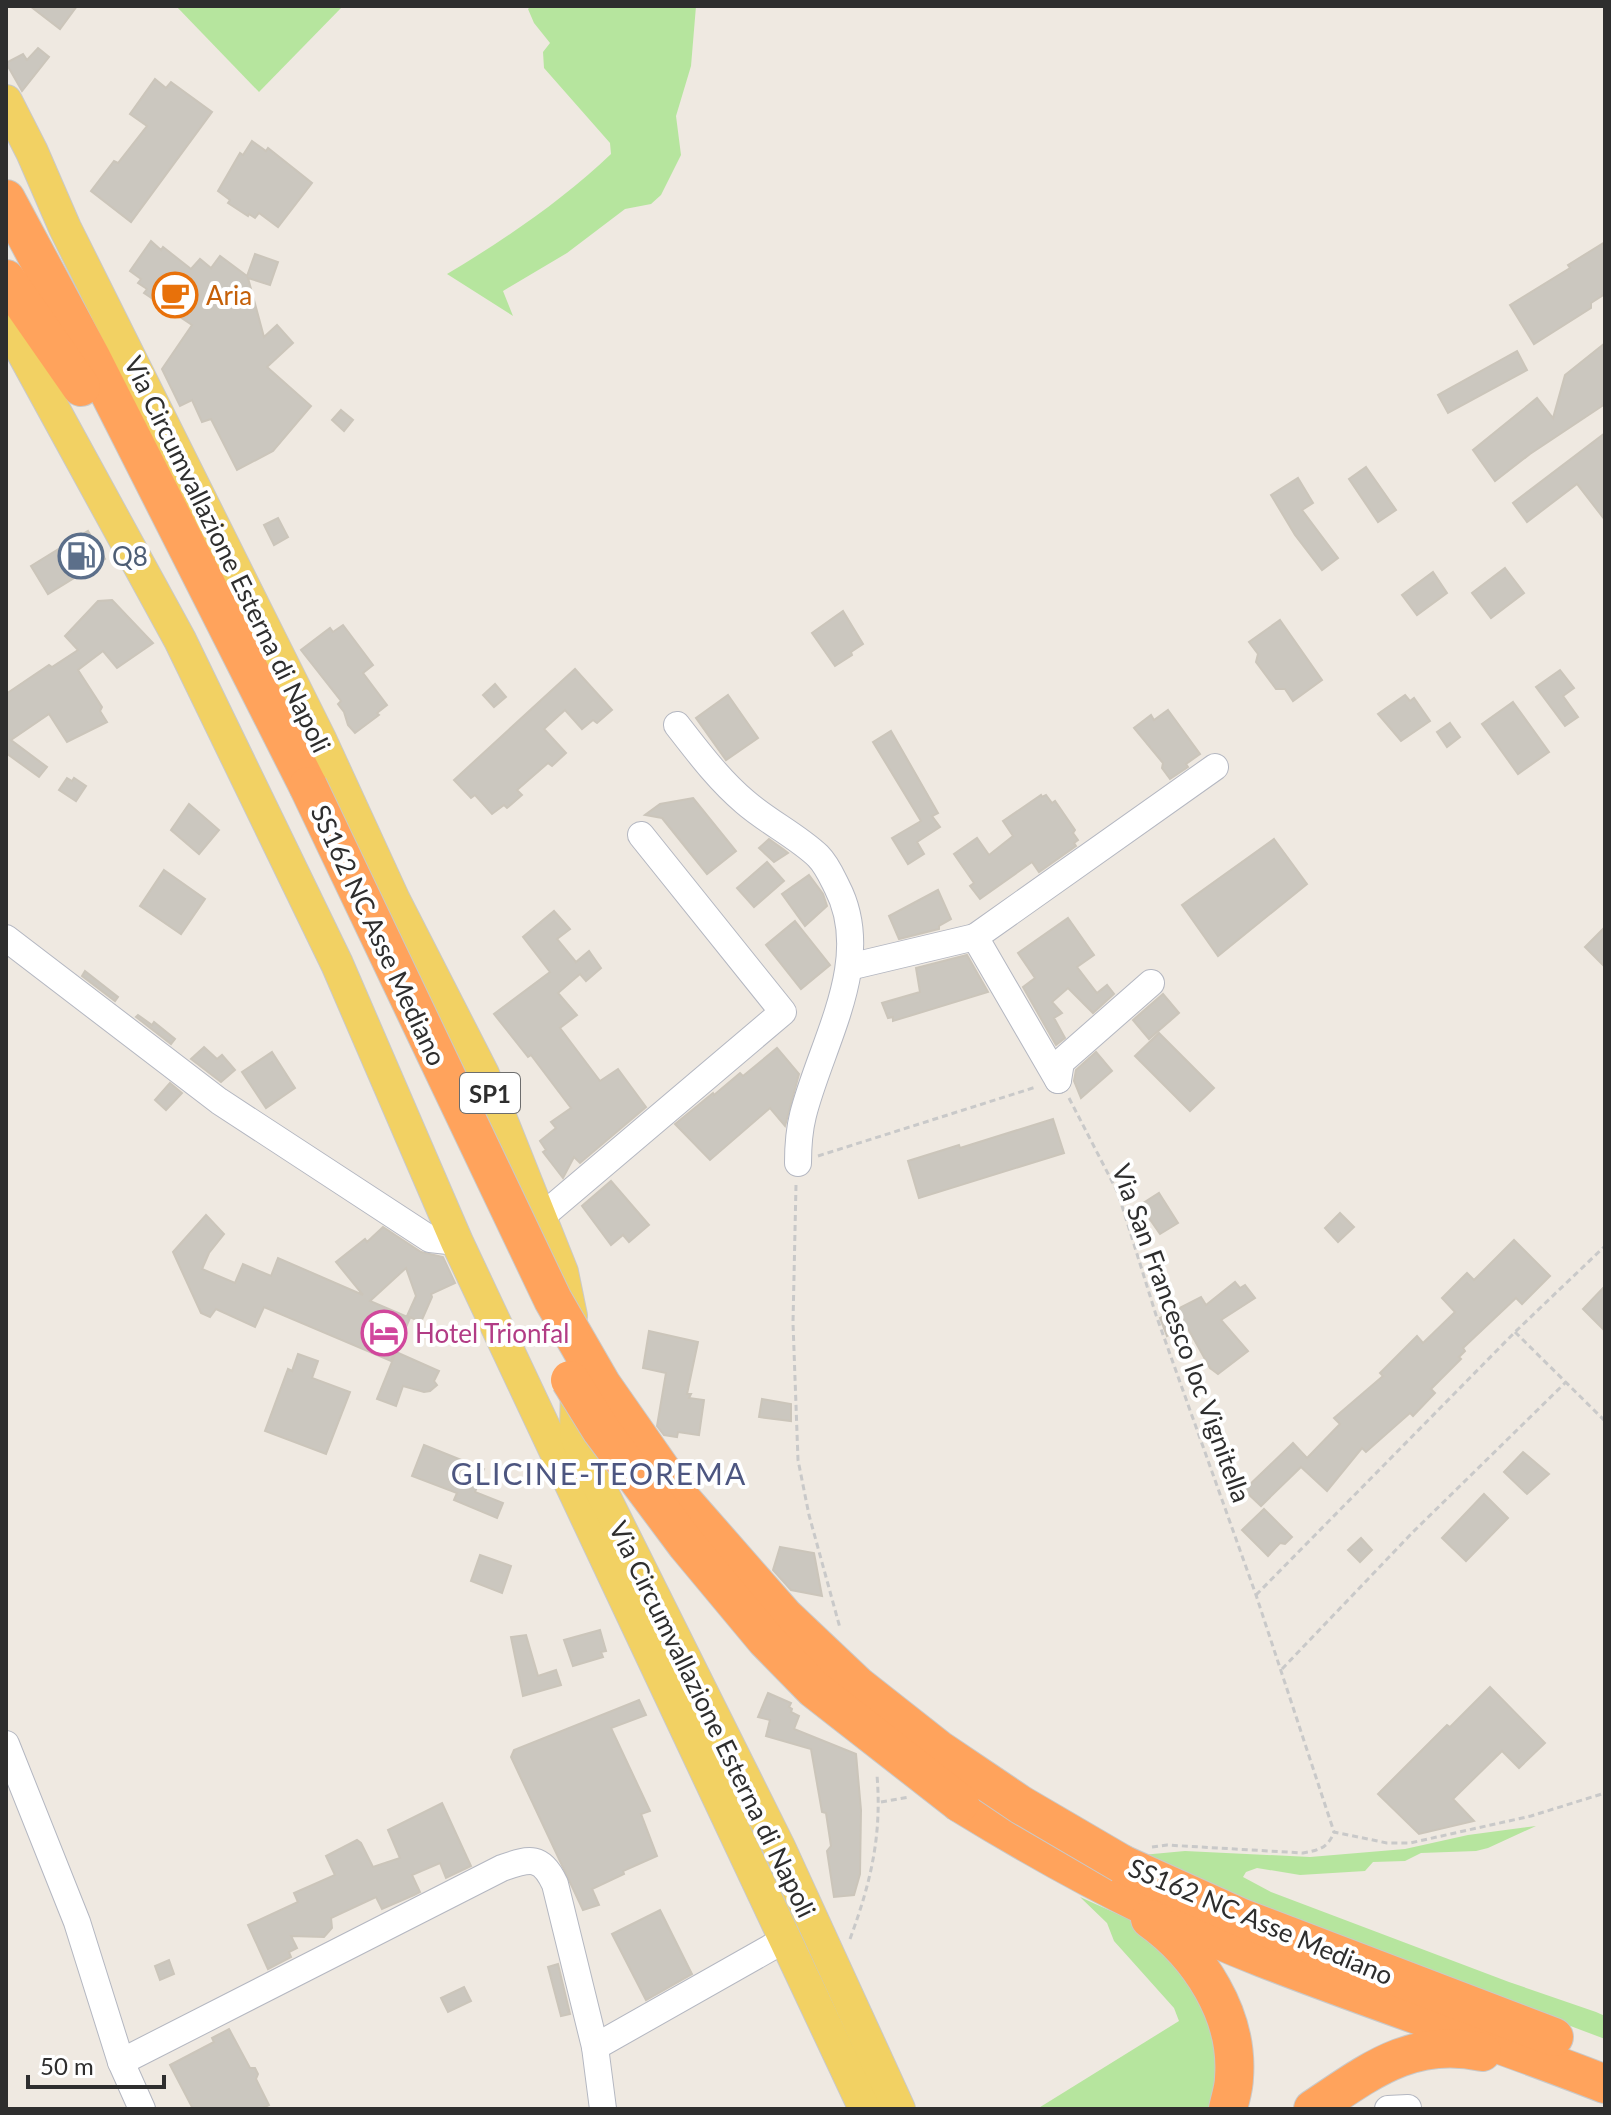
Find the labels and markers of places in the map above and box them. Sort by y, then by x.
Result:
cafe icon: Aria [151,271,199,319]
place label: Aria [206,279,252,311]
fuel station icon: Q8 [57,532,105,580]
place label: Q8 [112,540,148,572]
hotel icon: Hotel Trionfal [360,1309,408,1357]
place label: Hotel Trionfal [415,1317,569,1349]

